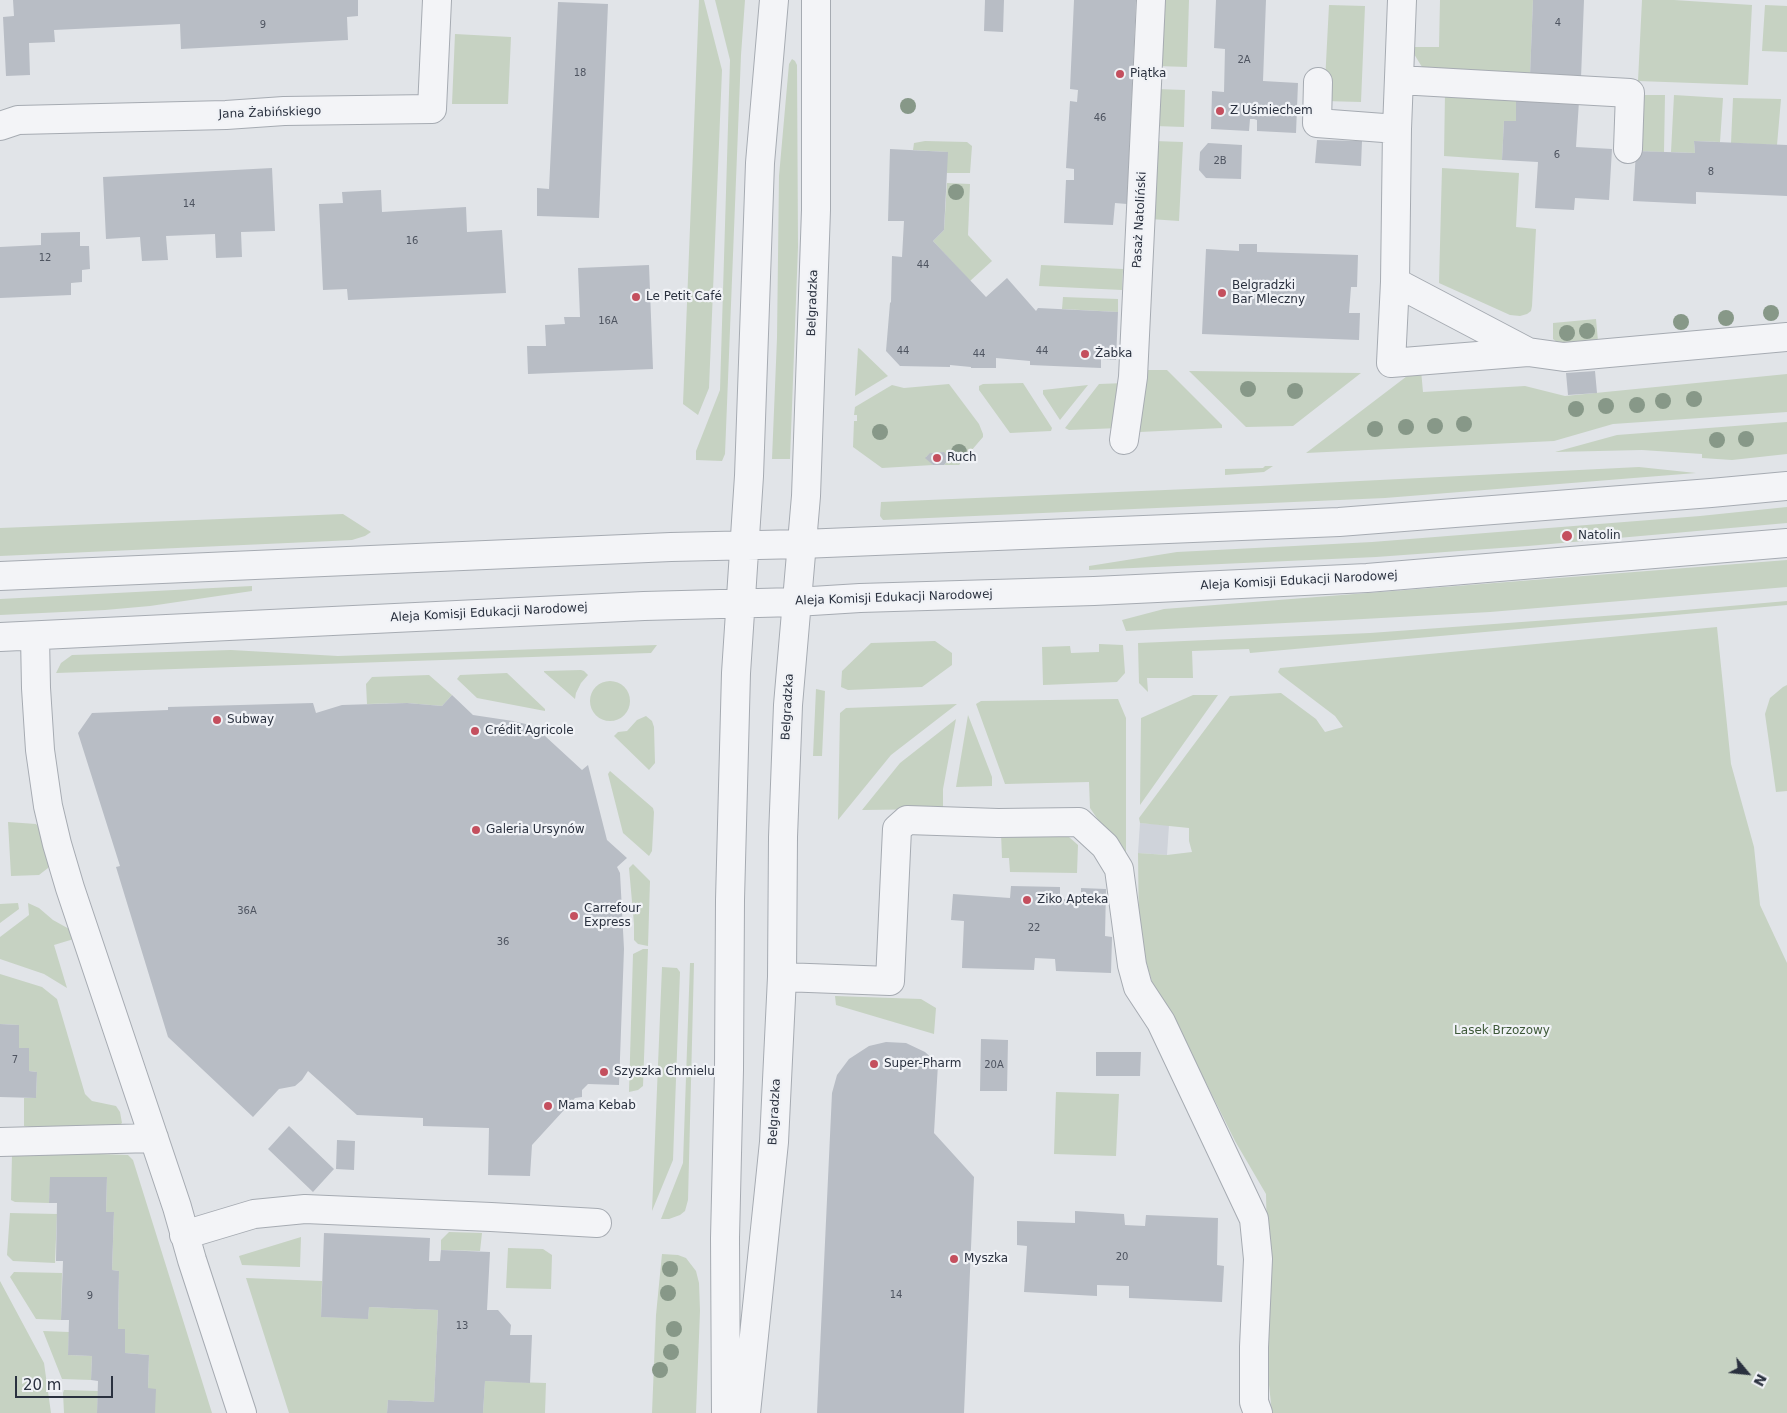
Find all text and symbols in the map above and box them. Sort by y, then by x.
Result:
house number: 4 [1555,17,1561,29]
house number: 9 [260,19,266,31]
house number: 2A [1237,54,1251,66]
house number: 18 [574,67,586,79]
place label: Piątka [1130,67,1166,81]
marker: Piątka [1114,68,1126,80]
street label: Jana Żabińskiego [218,104,322,122]
place label: Z Uśmiechem [1230,104,1313,118]
marker: Z Uśmiechem [1214,105,1226,117]
house number: 46 [1094,112,1106,124]
house number: 6 [1554,149,1560,161]
house number: 2B [1213,155,1227,167]
house number: 8 [1708,166,1714,178]
street label: Pasaż Natoliński [1130,171,1150,269]
house number: 14 [183,198,195,210]
house number: 16 [406,235,418,247]
house number: 12 [39,252,51,264]
house number: 44 [917,259,929,271]
street label: Belgradzka [805,269,821,337]
place label: Belgradzki Bar Mleczny [1232,279,1305,307]
marker: Belgradzki Bar Mleczny [1216,287,1228,299]
place label: Le Petit Café [646,290,722,304]
marker: Le Petit Café [630,291,642,303]
house number: 16A [598,315,618,327]
house number: 44 [897,345,909,357]
house number: 44 [1036,345,1048,357]
place label: Żabka [1095,347,1132,361]
house number: 44 [973,348,985,360]
marker: Żabka [1079,348,1091,360]
place label: Ruch [947,451,977,465]
marker: Ruch [931,452,943,464]
marker: Natolin [1560,529,1574,543]
place label: Natolin [1578,529,1621,543]
street label: Aleja Komisji Edukacji Narodowej [1200,569,1398,593]
street label: Aleja Komisji Edukacji Narodowej [795,587,993,609]
street label: Aleja Komisji Edukacji Narodowej [390,601,588,625]
street label: Belgradzka [779,673,797,741]
place label: Subway [227,713,274,727]
marker: Subway [211,714,223,726]
place label: Crédit Agricole [485,724,574,738]
marker: Crédit Agricole [469,725,481,737]
place label: Galeria Ursynów [486,823,585,837]
marker: Galeria Ursynów [470,824,482,836]
place label: Ziko Apteka [1037,893,1108,907]
marker: Ziko Apteka [1021,894,1033,906]
place label: Carrefour Express [584,902,641,930]
house number: 36A [237,905,257,917]
marker: Carrefour Express [568,910,580,922]
house number: 22 [1028,922,1040,934]
house number: 36 [497,936,509,948]
park label: Lasek Brzozowy [1454,1024,1550,1038]
house number: 7 [12,1054,18,1066]
place label: Super-Pharm [884,1057,961,1071]
marker: Super-Pharm [868,1058,880,1070]
house number: 20A [984,1059,1004,1071]
place label: Szyszka Chmielu [614,1065,715,1079]
marker: Szyszka Chmielu [598,1066,610,1078]
street label: Belgradzka [766,1078,784,1146]
place label: Mama Kebab [558,1099,636,1113]
marker: Mama Kebab [542,1100,554,1112]
house number: 20 [1116,1251,1128,1263]
place label: Myszka [964,1252,1008,1266]
marker: Myszka [948,1253,960,1265]
house number: 14 [890,1289,902,1301]
house number: 9 [87,1290,93,1302]
house number: 13 [456,1320,468,1332]
north arrow [1722,1348,1772,1398]
scale bar [18,1366,115,1398]
text: N [1750,1371,1770,1389]
text: 20 m [23,1376,61,1394]

